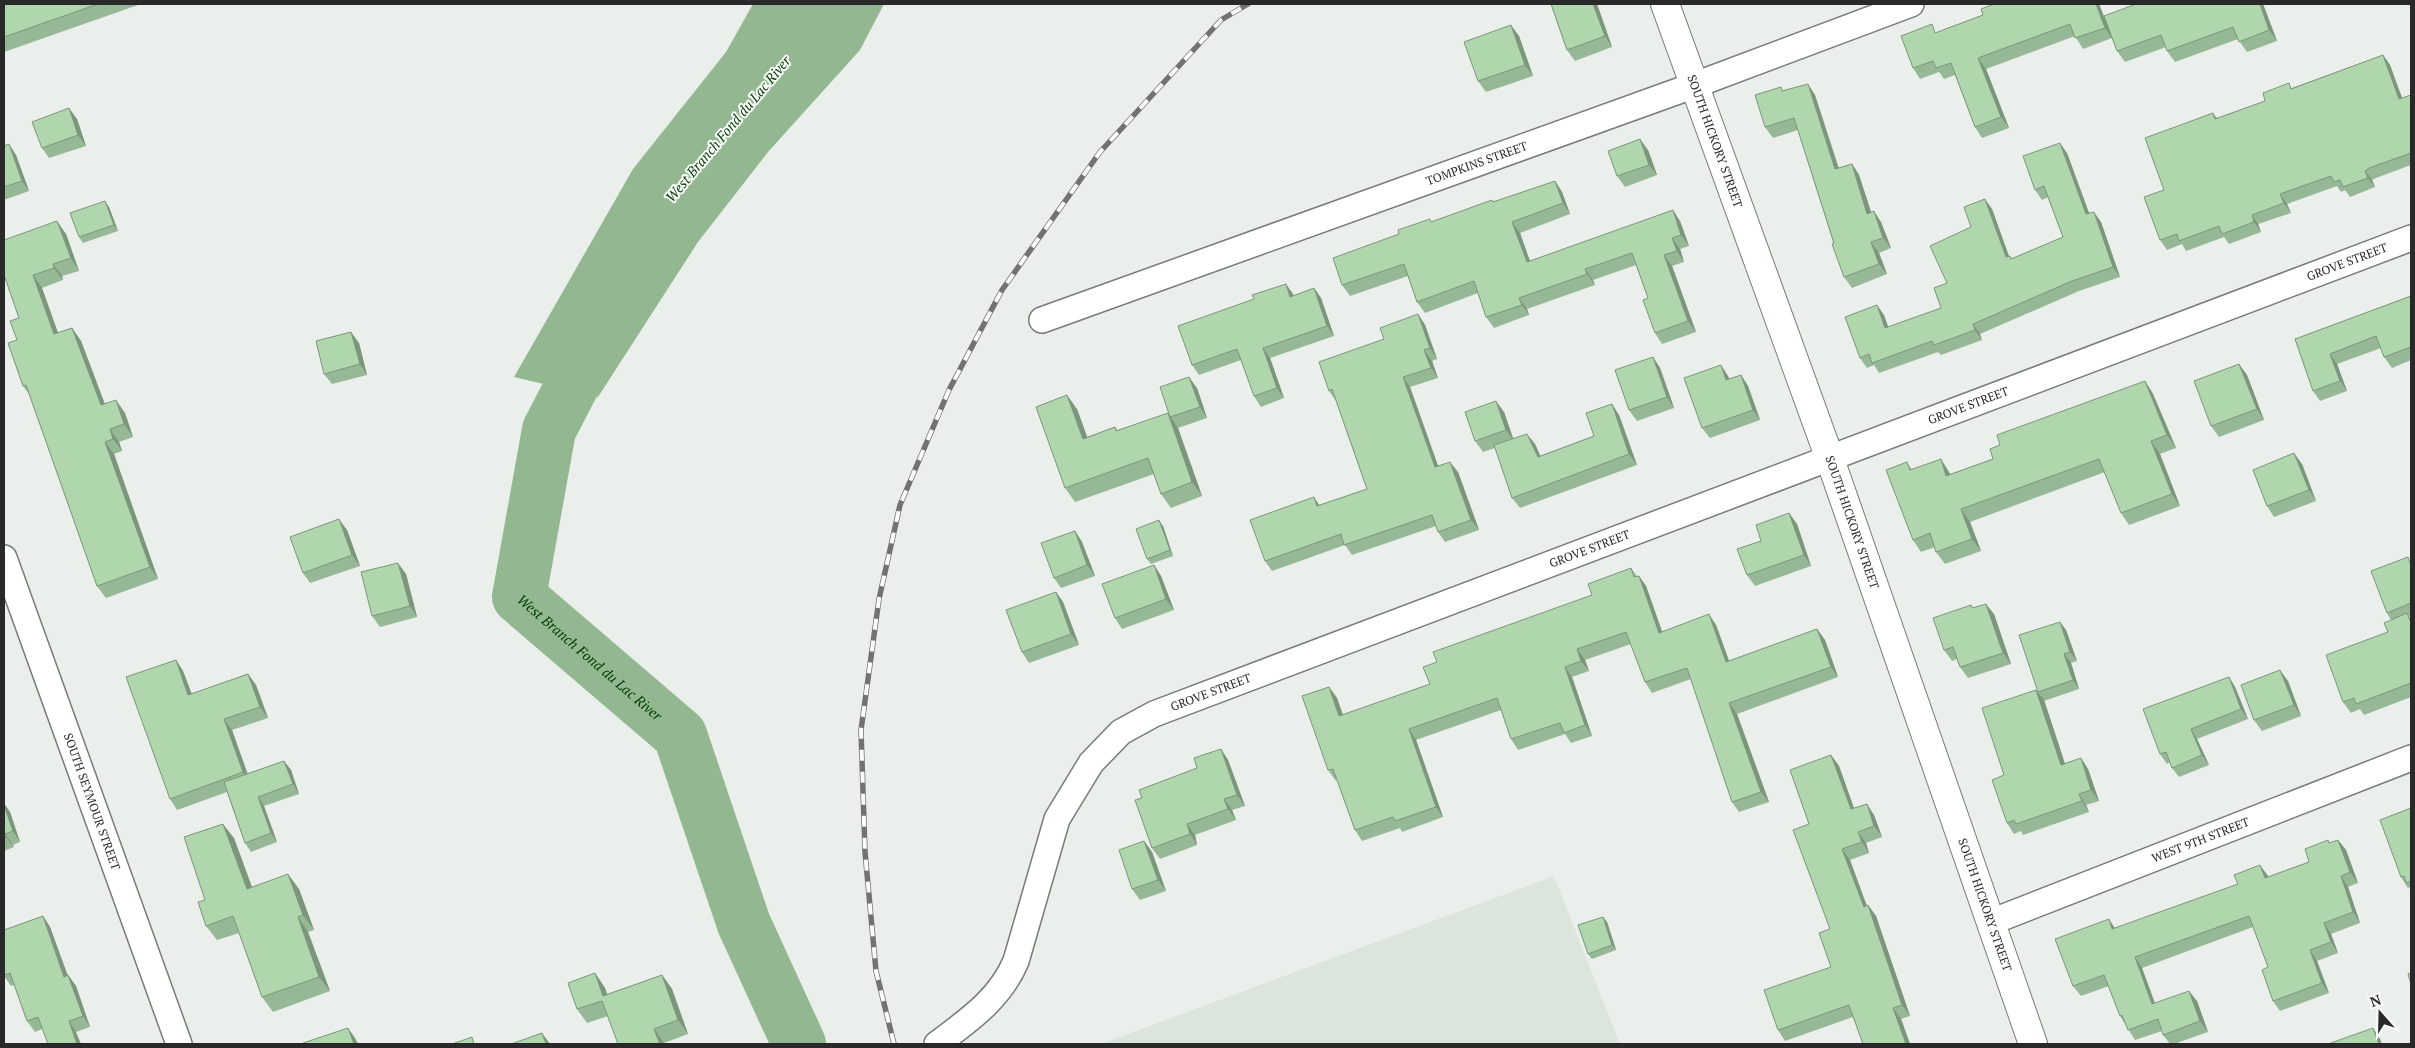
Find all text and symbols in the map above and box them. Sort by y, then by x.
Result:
water label: West Branch Fond du Lac River [661,51,795,206]
street label: SOUTH HICKORY STREET [1684,73,1746,210]
street label: TOMPKINS STREET [1424,138,1530,188]
street label: GROVE STREET [2305,239,2390,284]
street label: GROVE STREET [1926,383,2011,427]
street label: SOUTH HICKORY STREET [1822,454,1883,591]
street label: GROVE STREET [1547,526,1632,571]
water label: West Branch Fond du Lac River [513,590,667,725]
street label: GROVE STREET [1168,670,1254,714]
street label: SOUTH SEYMOUR STREET [61,731,124,873]
street label: WEST 9TH STREET [2149,814,2252,865]
street label: SOUTH HICKORY STREET [1955,836,2015,974]
north arrow [2355,988,2405,1038]
text: N [2367,989,2384,1011]

